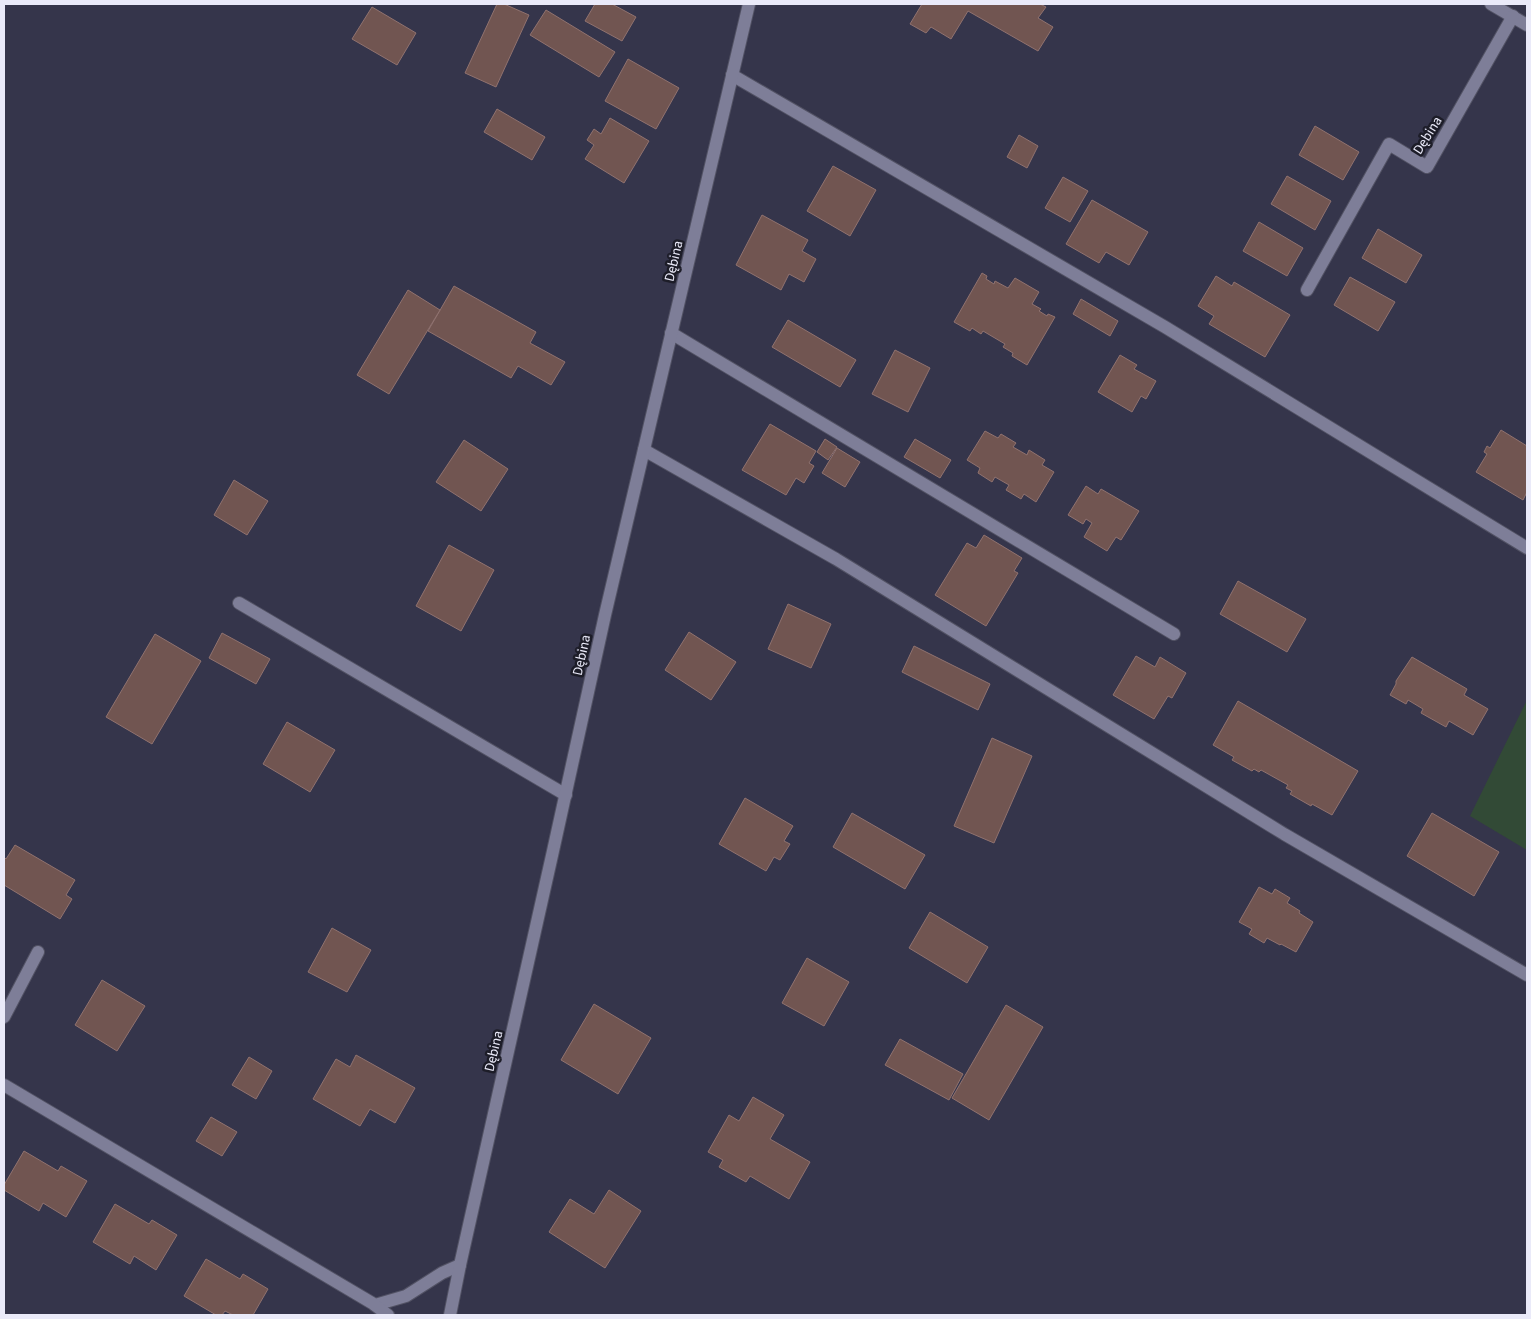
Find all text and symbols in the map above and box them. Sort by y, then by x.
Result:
street label: Dębina [1408,113,1447,158]
street label: Dębina [660,239,688,284]
street label: Dębina [568,633,596,678]
street label: Dębina [480,1029,508,1074]

